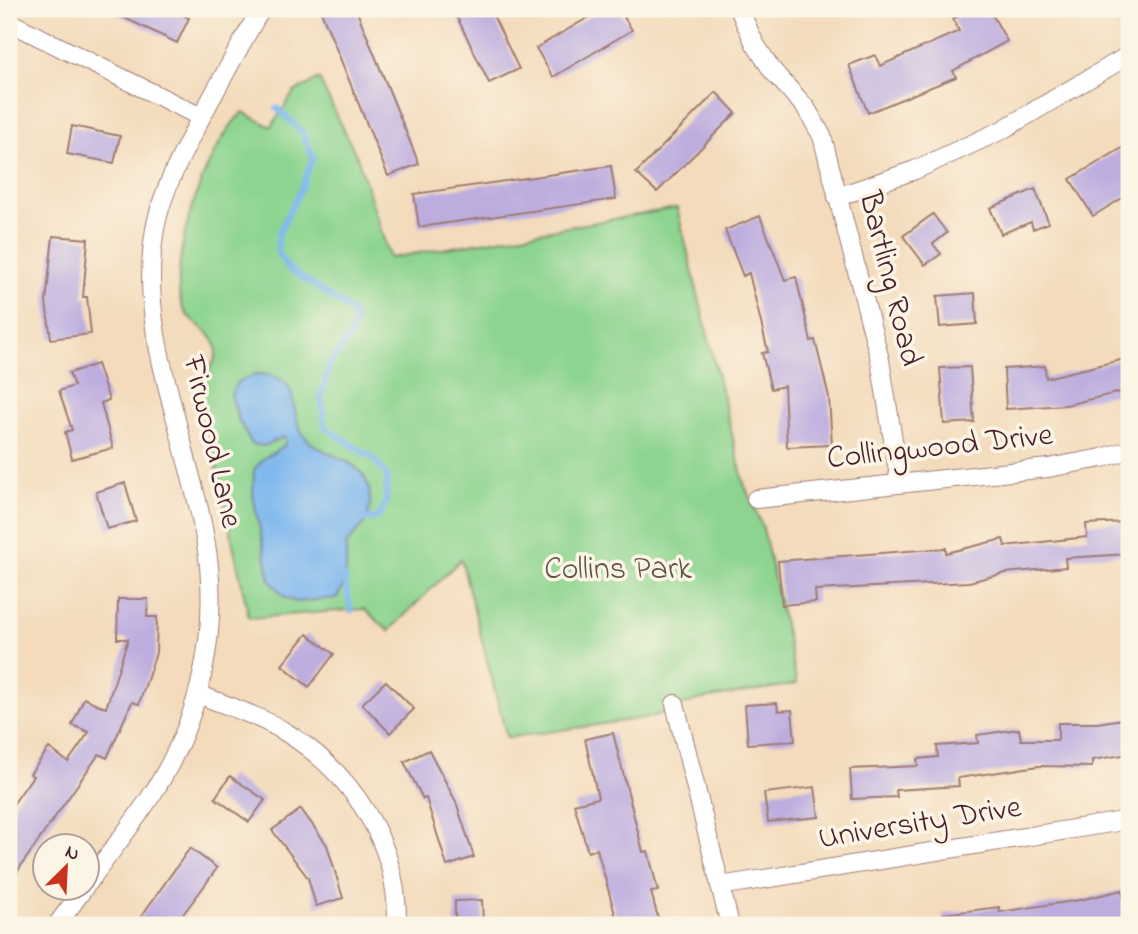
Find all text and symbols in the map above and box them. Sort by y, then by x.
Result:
street label: Bartling Road [844,186,933,371]
street label: Firwood Lane [168,350,254,533]
street label: Collingwood Drive [825,413,1056,483]
park label: Collins Park [544,547,693,594]
street label: University Drive [815,785,1025,863]
north arrow [32,832,102,902]
text: N [61,839,83,869]

